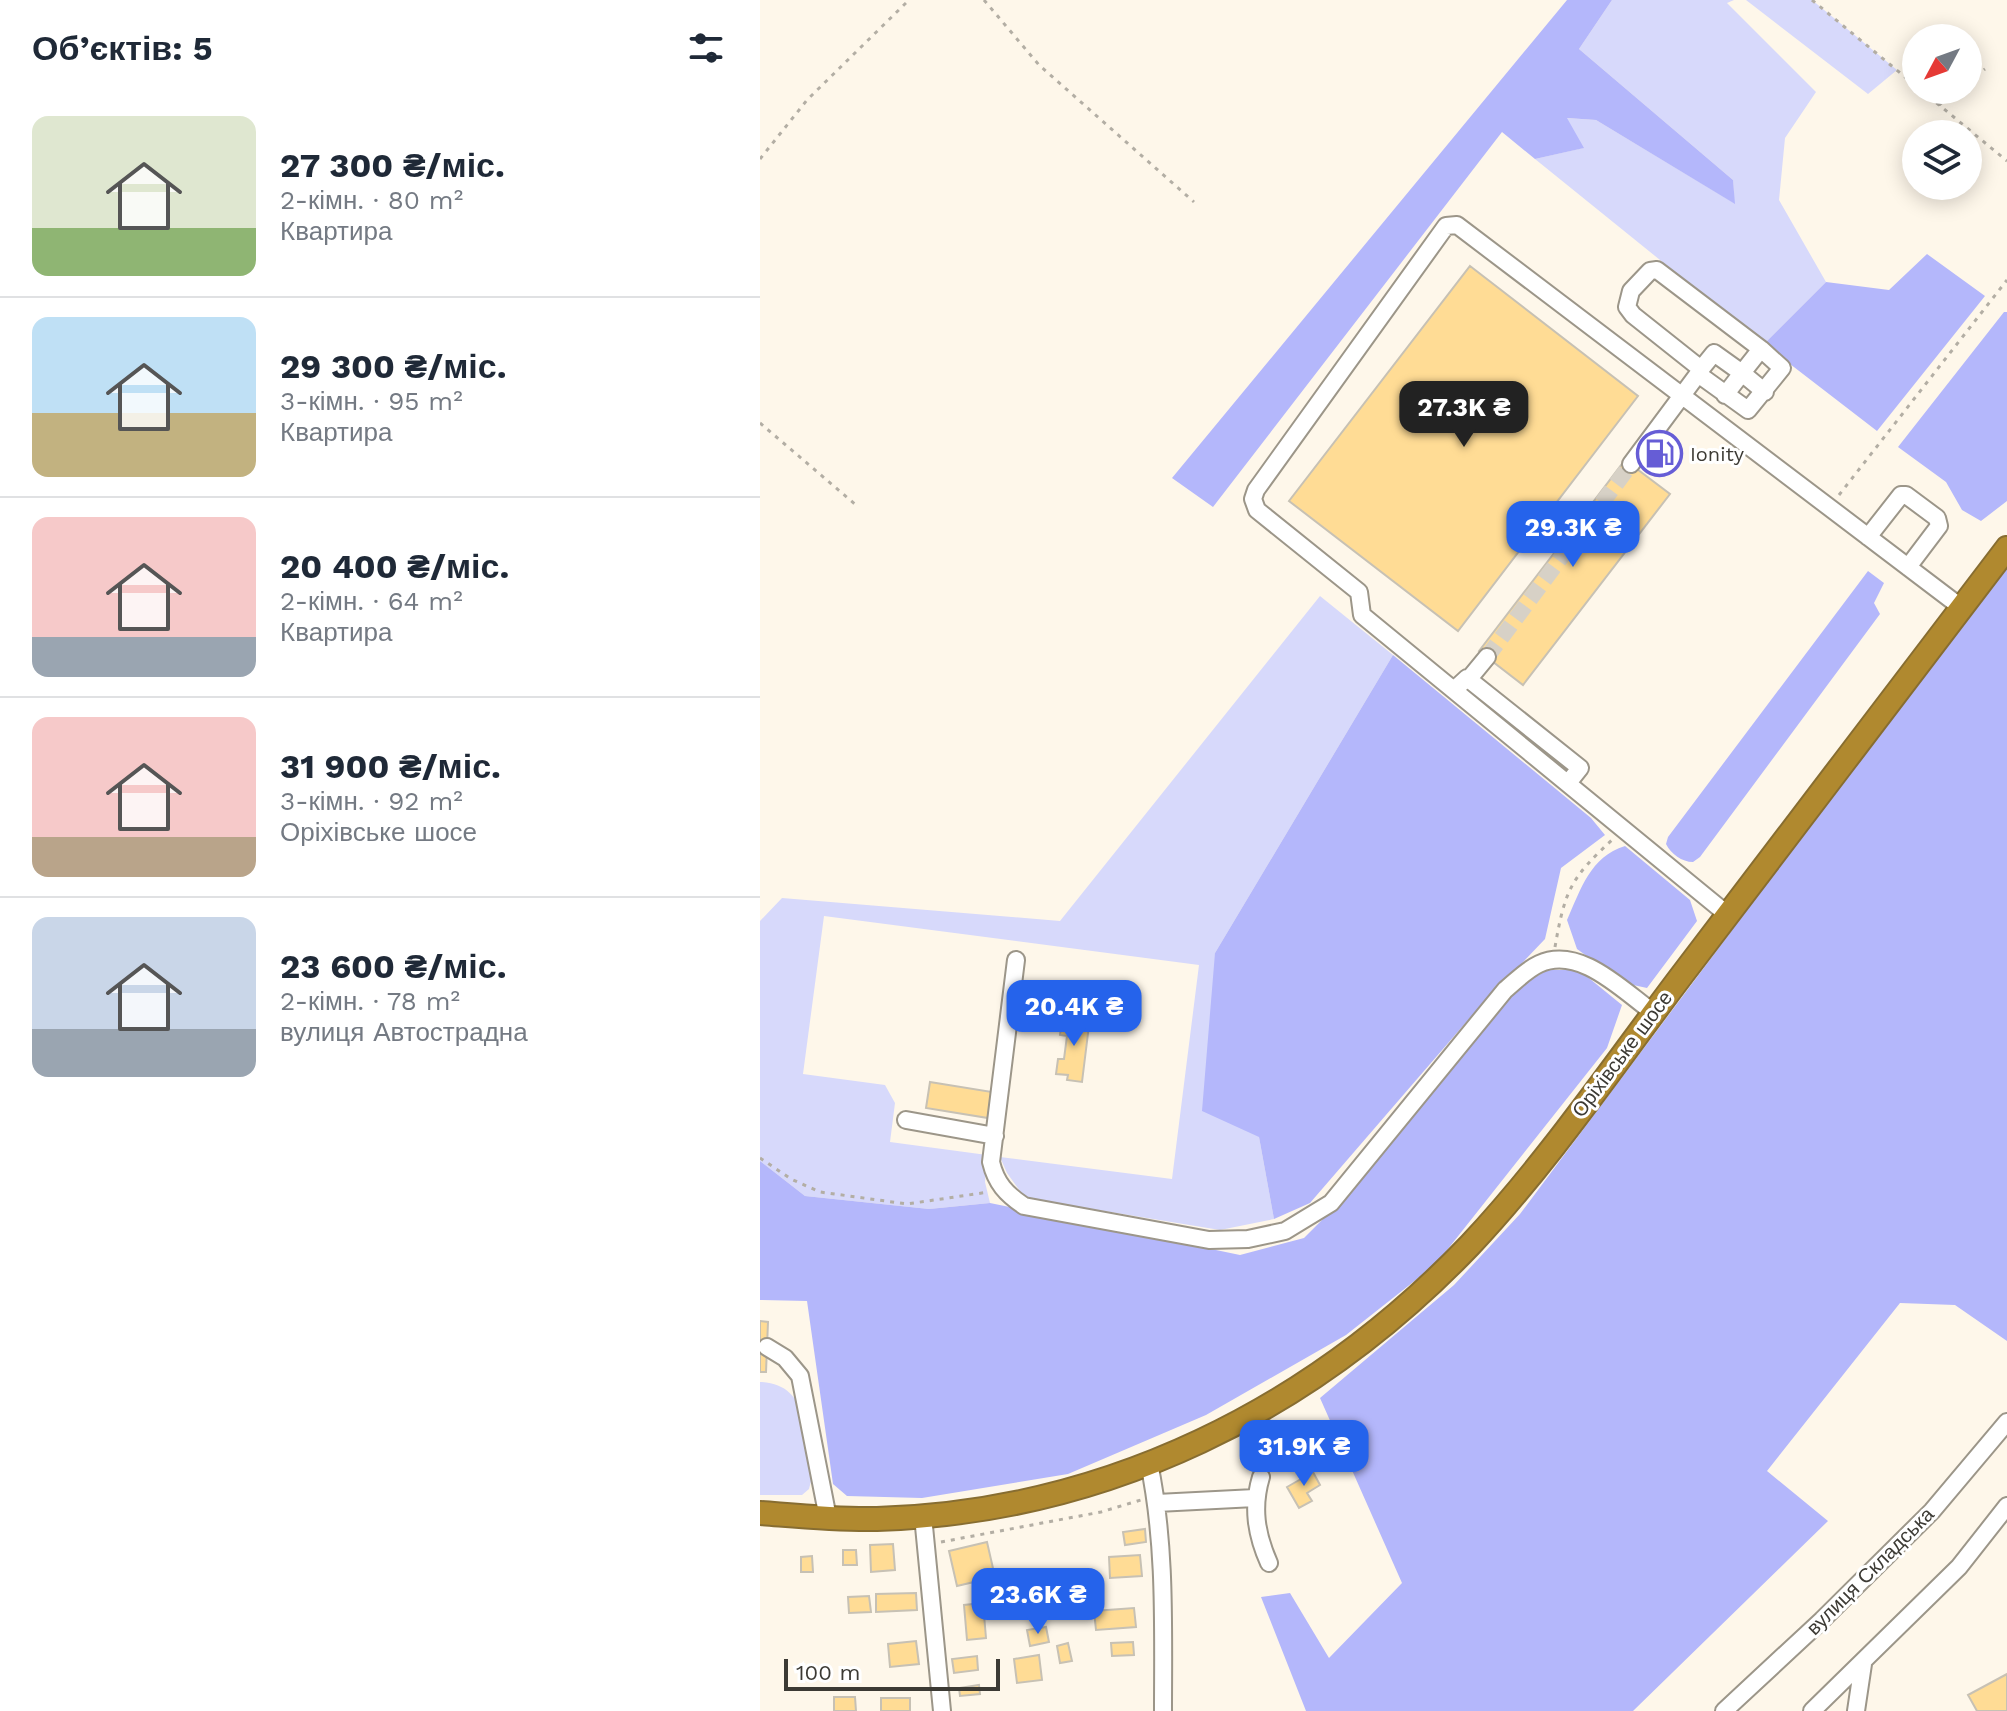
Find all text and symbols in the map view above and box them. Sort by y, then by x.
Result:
north arrow [1902,24,1982,104]
map controls [1902,24,1982,200]
icon: filters [684,26,728,70]
text: Об’єктів: 5 [32,28,212,68]
button: layers [1902,120,1982,200]
text: 27 300 ₴/міс. [280,145,505,185]
icon: home [96,148,192,244]
text: 2-кімн. · 80 m² [280,185,463,215]
text: Квартира [280,216,392,246]
text: 29 300 ₴/міс. [280,346,507,386]
icon: home [96,349,192,445]
pin: 27.3K ₴ [1390,381,1538,449]
text: 3-кімн. · 95 m² [280,386,463,416]
text: 27.3K ₴ [1417,392,1511,422]
text: Квартира [280,417,392,447]
fuel station icon: Ionity [1635,430,1683,478]
place label: Ionity [1690,442,1745,466]
pin: 29.3K ₴ [1499,501,1647,569]
text: 29.3K ₴ [1525,512,1622,542]
text: 20 400 ₴/міс. [280,546,509,586]
icon: home [96,549,192,645]
text: 2-кімн. · 64 m² [280,586,463,616]
text: Квартира [280,617,392,647]
text: 31 900 ₴/міс. [280,746,501,786]
icon: home [96,749,192,845]
text: 3-кімн. · 92 m² [280,786,463,816]
text: Оріхівське шосе [280,817,477,847]
text: 23 600 ₴/міс. [280,946,507,986]
icon: home [96,949,192,1045]
pin: 20.4K ₴ [1000,980,1148,1048]
text: 2-кімн. · 78 m² [280,986,460,1016]
street label: Оріхівське шосе [1567,986,1677,1122]
text: 20.4K ₴ [1025,991,1123,1021]
text: вулиця Автострадна [280,1017,528,1047]
pin: 31.9K ₴ [1230,1420,1378,1488]
text: 31.9K ₴ [1258,1431,1350,1461]
street label: вулиця Складська [1801,1502,1939,1640]
pin: 23.6K ₴ [964,1568,1112,1636]
text: 23.6K ₴ [990,1579,1086,1609]
scale bar [784,1655,1000,1691]
text: 100 m [796,1660,860,1685]

